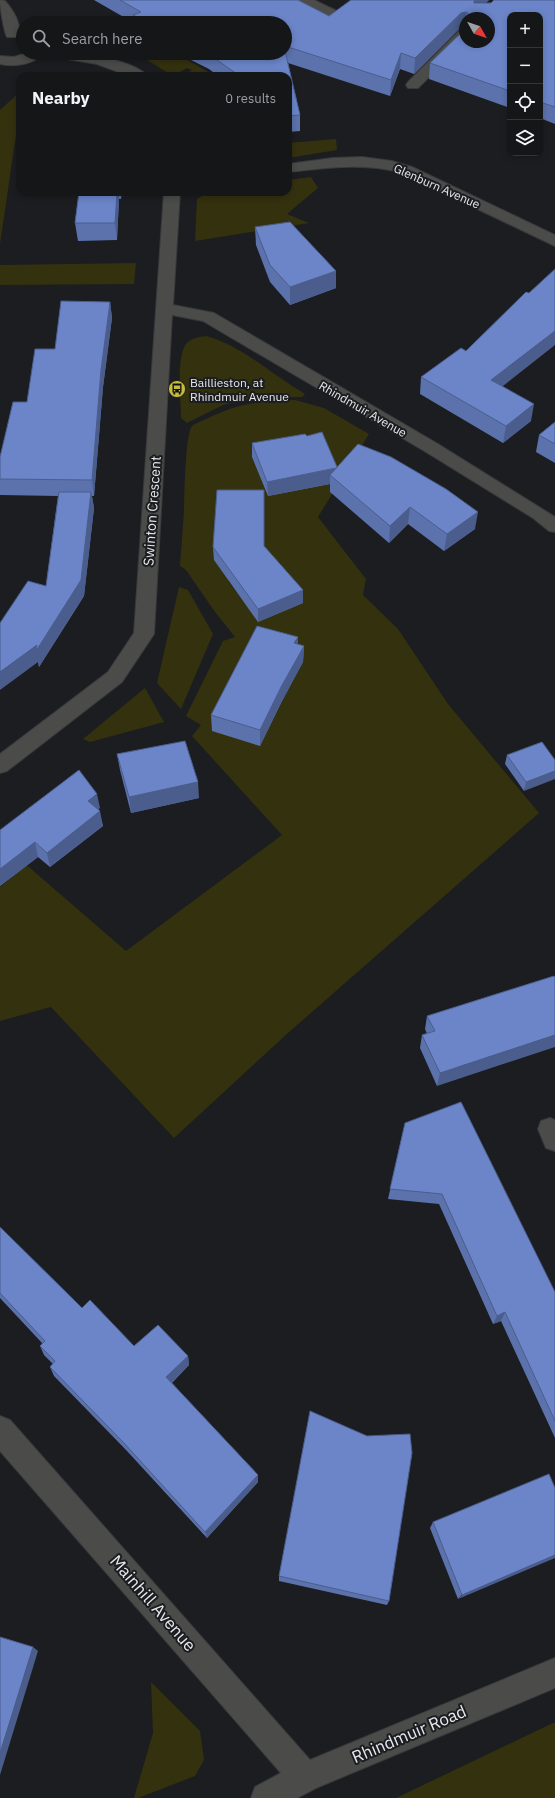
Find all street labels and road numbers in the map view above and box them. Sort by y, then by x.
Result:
street label: Glenburn Avenue [392,160,483,212]
street label: Rhindmuir Avenue [316,378,410,440]
street label: Swinton Crescent [139,455,165,567]
street label: Mainhill Avenue [105,1550,201,1656]
street label: Rhindmuir Road [348,1700,470,1768]

